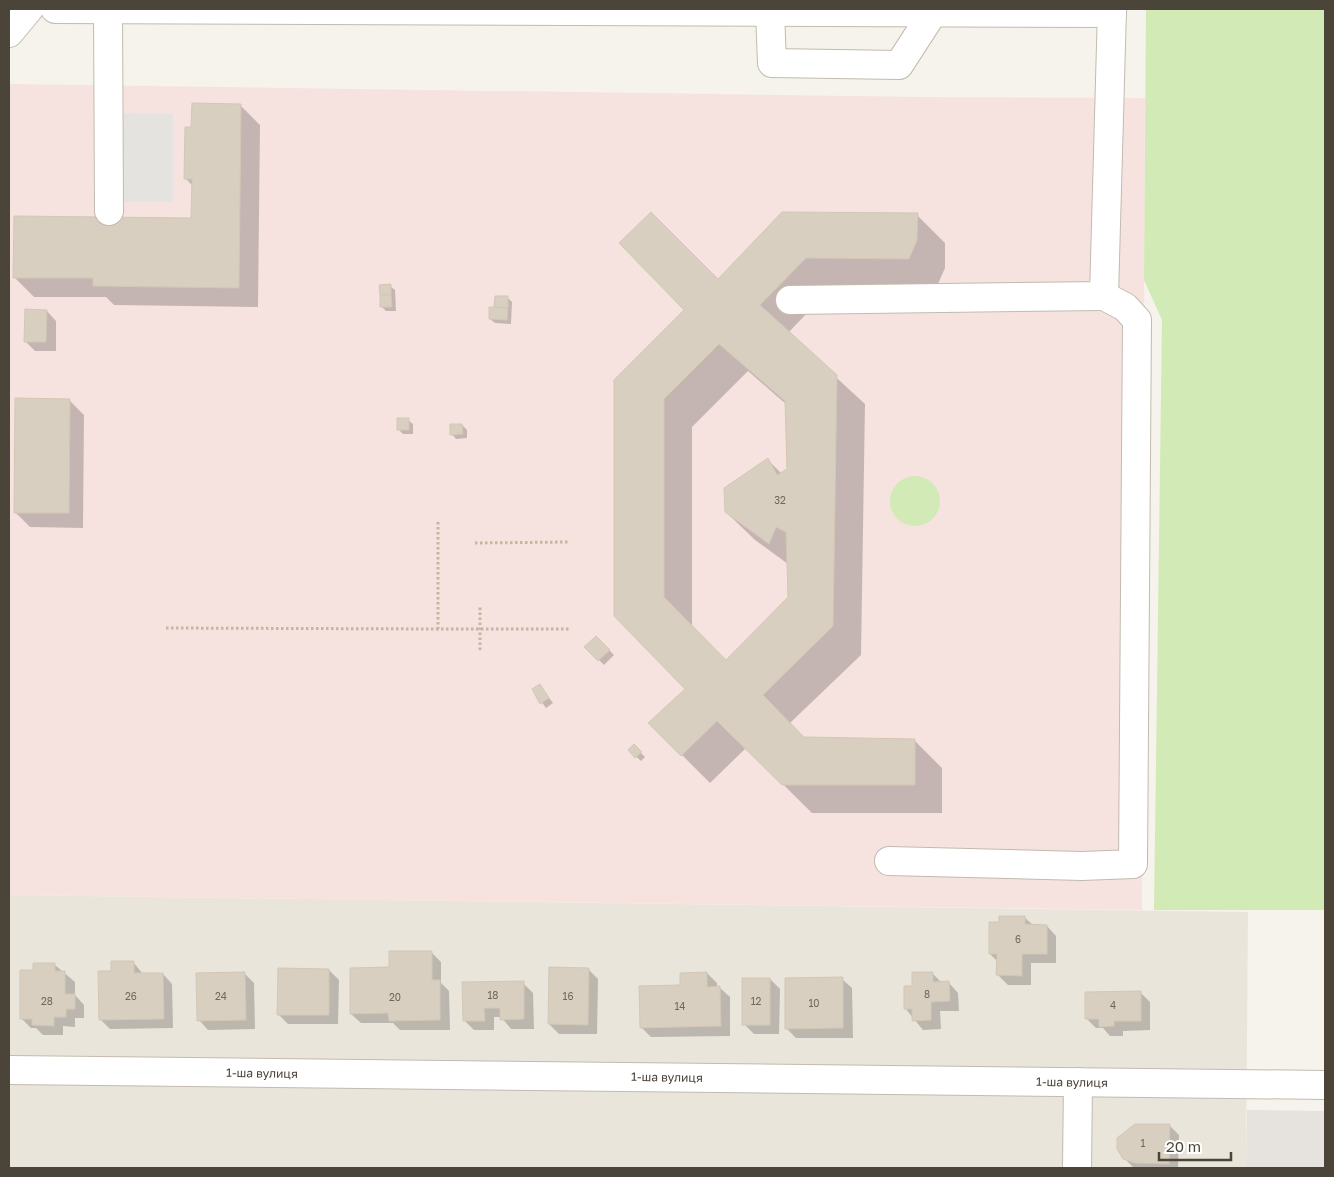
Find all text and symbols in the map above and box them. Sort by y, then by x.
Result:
house number: 32 [774,494,786,506]
house number: 6 [1015,933,1021,945]
house number: 8 [924,988,930,1000]
house number: 18 [488,989,498,1001]
house number: 26 [125,990,137,1002]
house number: 24 [215,990,227,1002]
house number: 16 [563,990,573,1002]
house number: 20 [389,991,401,1003]
house number: 28 [41,995,53,1007]
house number: 12 [751,995,762,1007]
house number: 10 [808,997,820,1009]
house number: 4 [1110,999,1116,1011]
house number: 14 [675,1000,685,1012]
street label: 1-ша вулиця [226,1065,298,1081]
street label: 1-ша вулиця [631,1069,703,1085]
street label: 1-ша вулиця [1036,1074,1108,1090]
scale bar [1159,1130,1232,1162]
house number: 1 [1141,1137,1146,1149]
text: 20 m [1166,1137,1201,1155]

